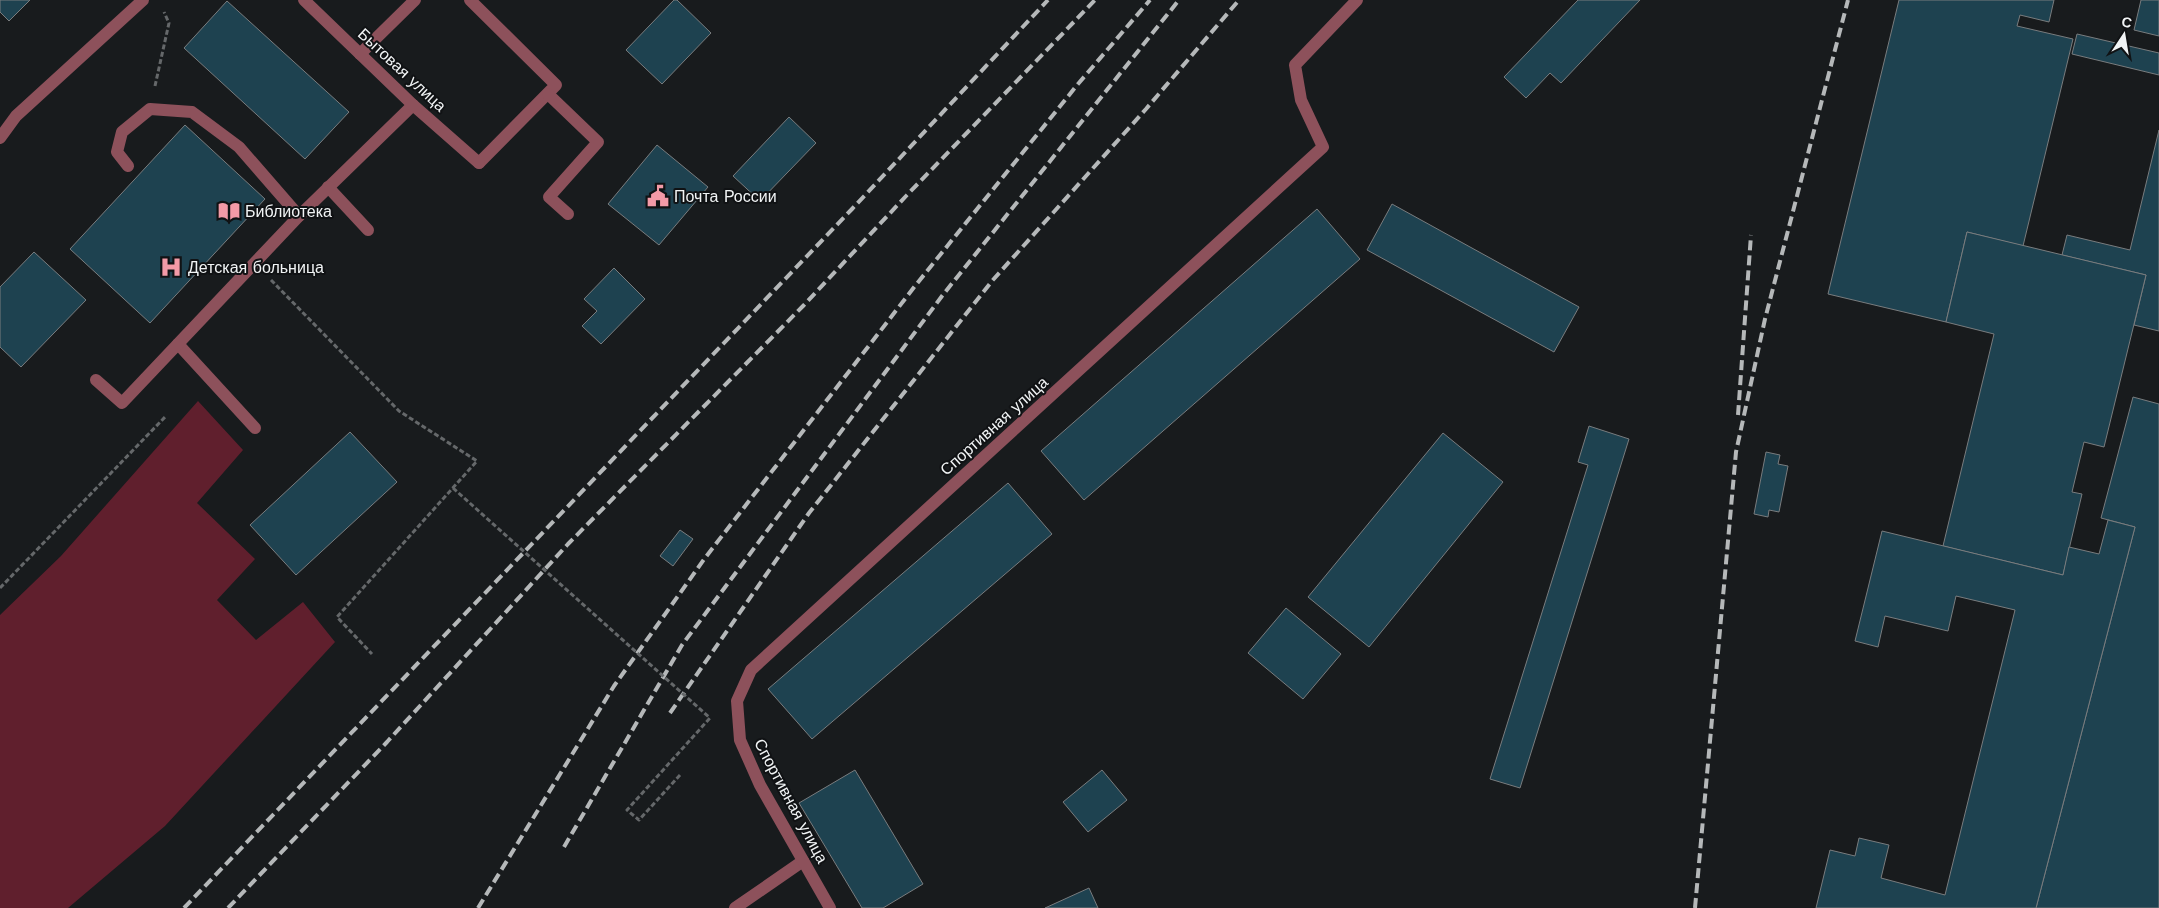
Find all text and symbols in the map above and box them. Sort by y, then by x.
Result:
north arrow [2099,10,2149,60]
text: С [2120,13,2133,31]
street label: Бытовая улица [354,24,450,116]
public building icon: Почта России [645,183,671,209]
place label: Почта России [674,187,777,206]
library icon: Библиотека [216,198,242,224]
place label: Библиотека [245,202,332,221]
hospital icon: Детская больница [158,254,184,280]
place label: Детская больница [188,258,324,277]
street label: Спортивная улица [936,373,1052,479]
street label: Спортивная улица [750,735,832,867]

